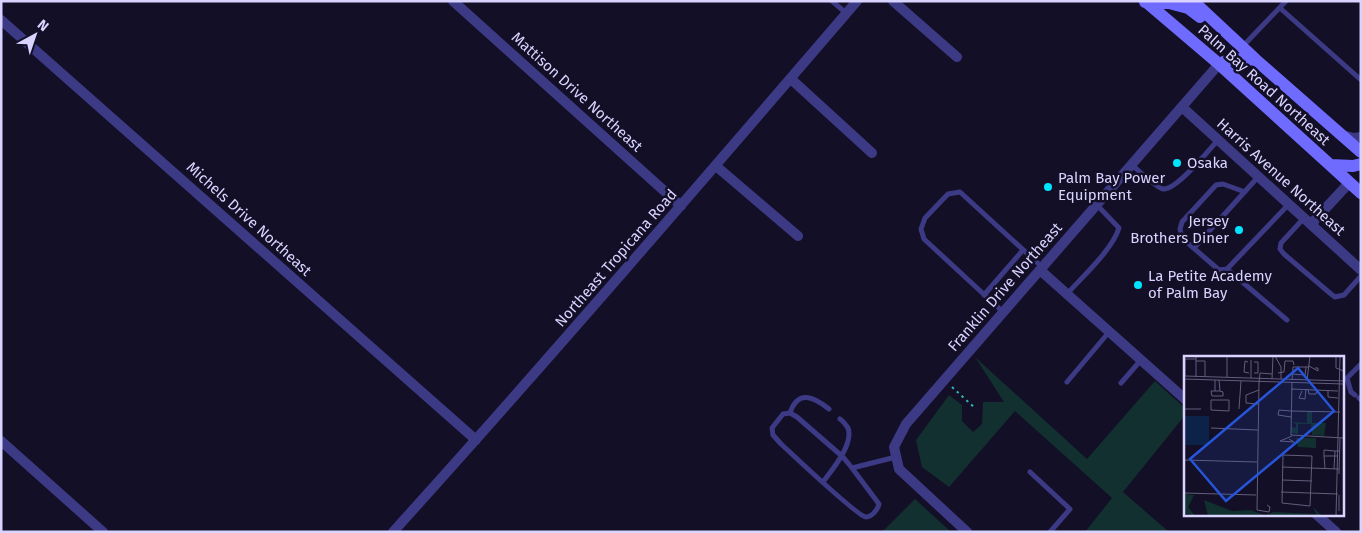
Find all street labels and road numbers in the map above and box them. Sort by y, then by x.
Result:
street label: Palm Bay Road Northeast [1194,21,1334,149]
street label: Mattison Drive Northeast [508,28,647,156]
street label: Harris Avenue Northeast [1213,115,1349,240]
street label: Michels Drive Northeast [183,158,316,280]
street label: Northeast Tropicana Road [551,185,681,331]
street label: Franklin Drive Northeast [944,218,1066,355]

